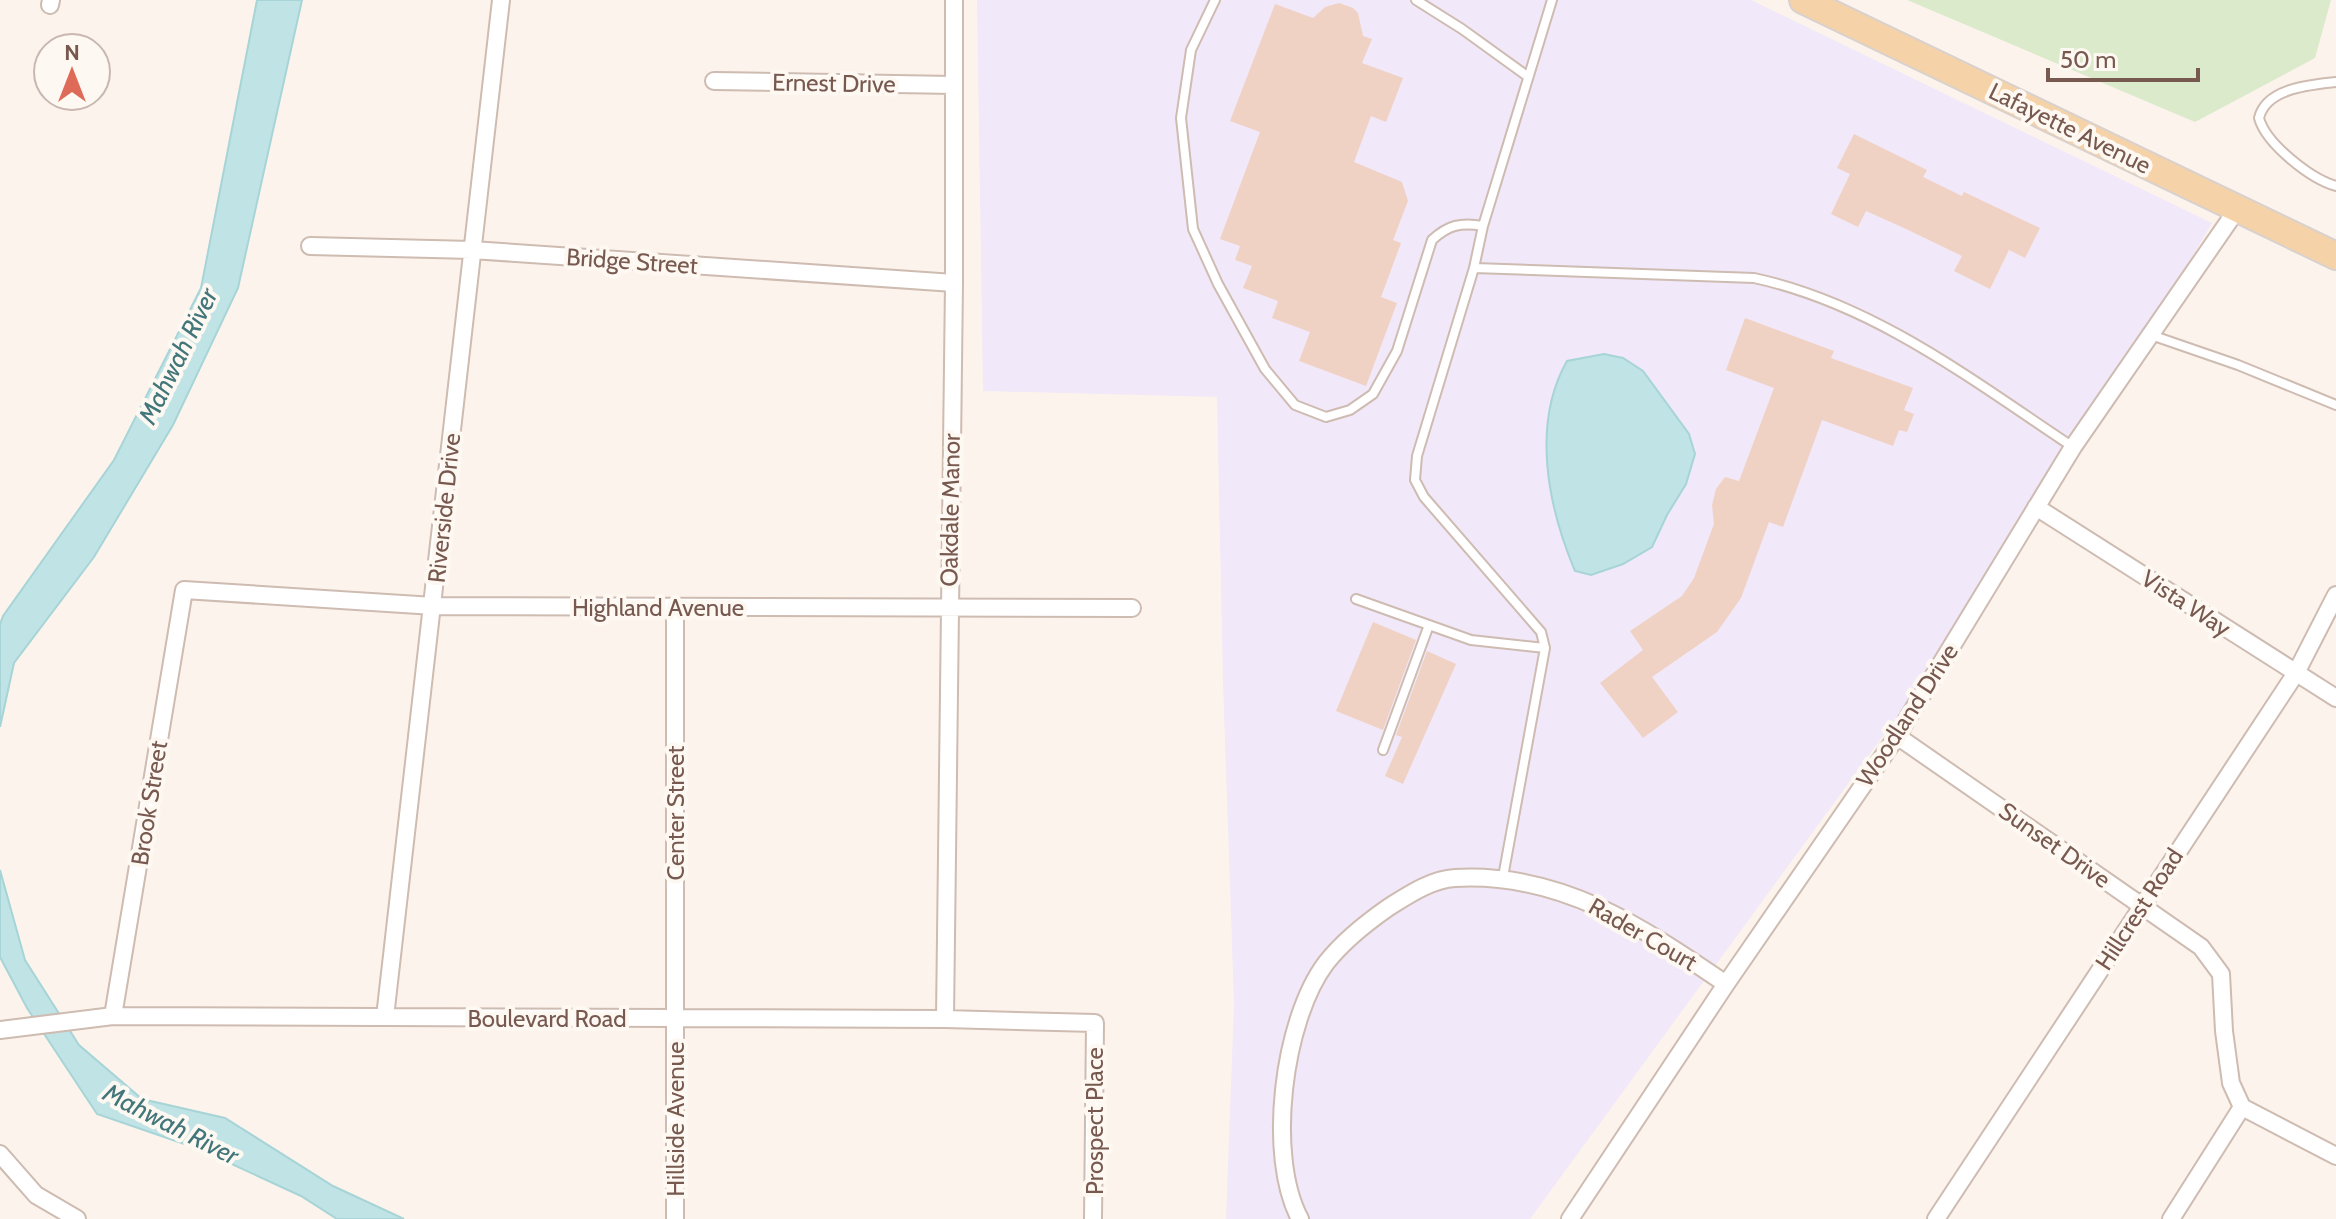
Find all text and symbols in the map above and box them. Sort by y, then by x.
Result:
north arrow [32,32,112,112]
scale bar [2048,32,2198,82]
text: N [64,39,80,66]
text: 50 m [2060,45,2116,74]
street label: Ernest Drive [772,67,896,99]
street label: Lafayette Avenue [1984,76,2156,180]
street label: Bridge Street [565,242,699,280]
water label: Mahwah River [131,282,225,430]
street label: Riverside Drive [422,432,466,584]
street label: Oakdale Manor [934,433,966,587]
street label: Vista Way [2136,563,2236,643]
street label: Highland Avenue [572,593,744,622]
street label: Woodland Drive [1850,638,1964,792]
street label: Brook Street [125,739,173,867]
street label: Center Street [661,746,690,880]
street label: Sunset Drive [1994,796,2116,894]
street label: Hillcrest Road [2089,843,2189,975]
street label: Rader Court [1584,891,1702,977]
street label: Boulevard Road [467,1004,627,1033]
street label: Hillside Avenue [661,1041,690,1197]
street label: Prospect Place [1080,1047,1109,1195]
water label: Mahwah River [97,1076,245,1172]

